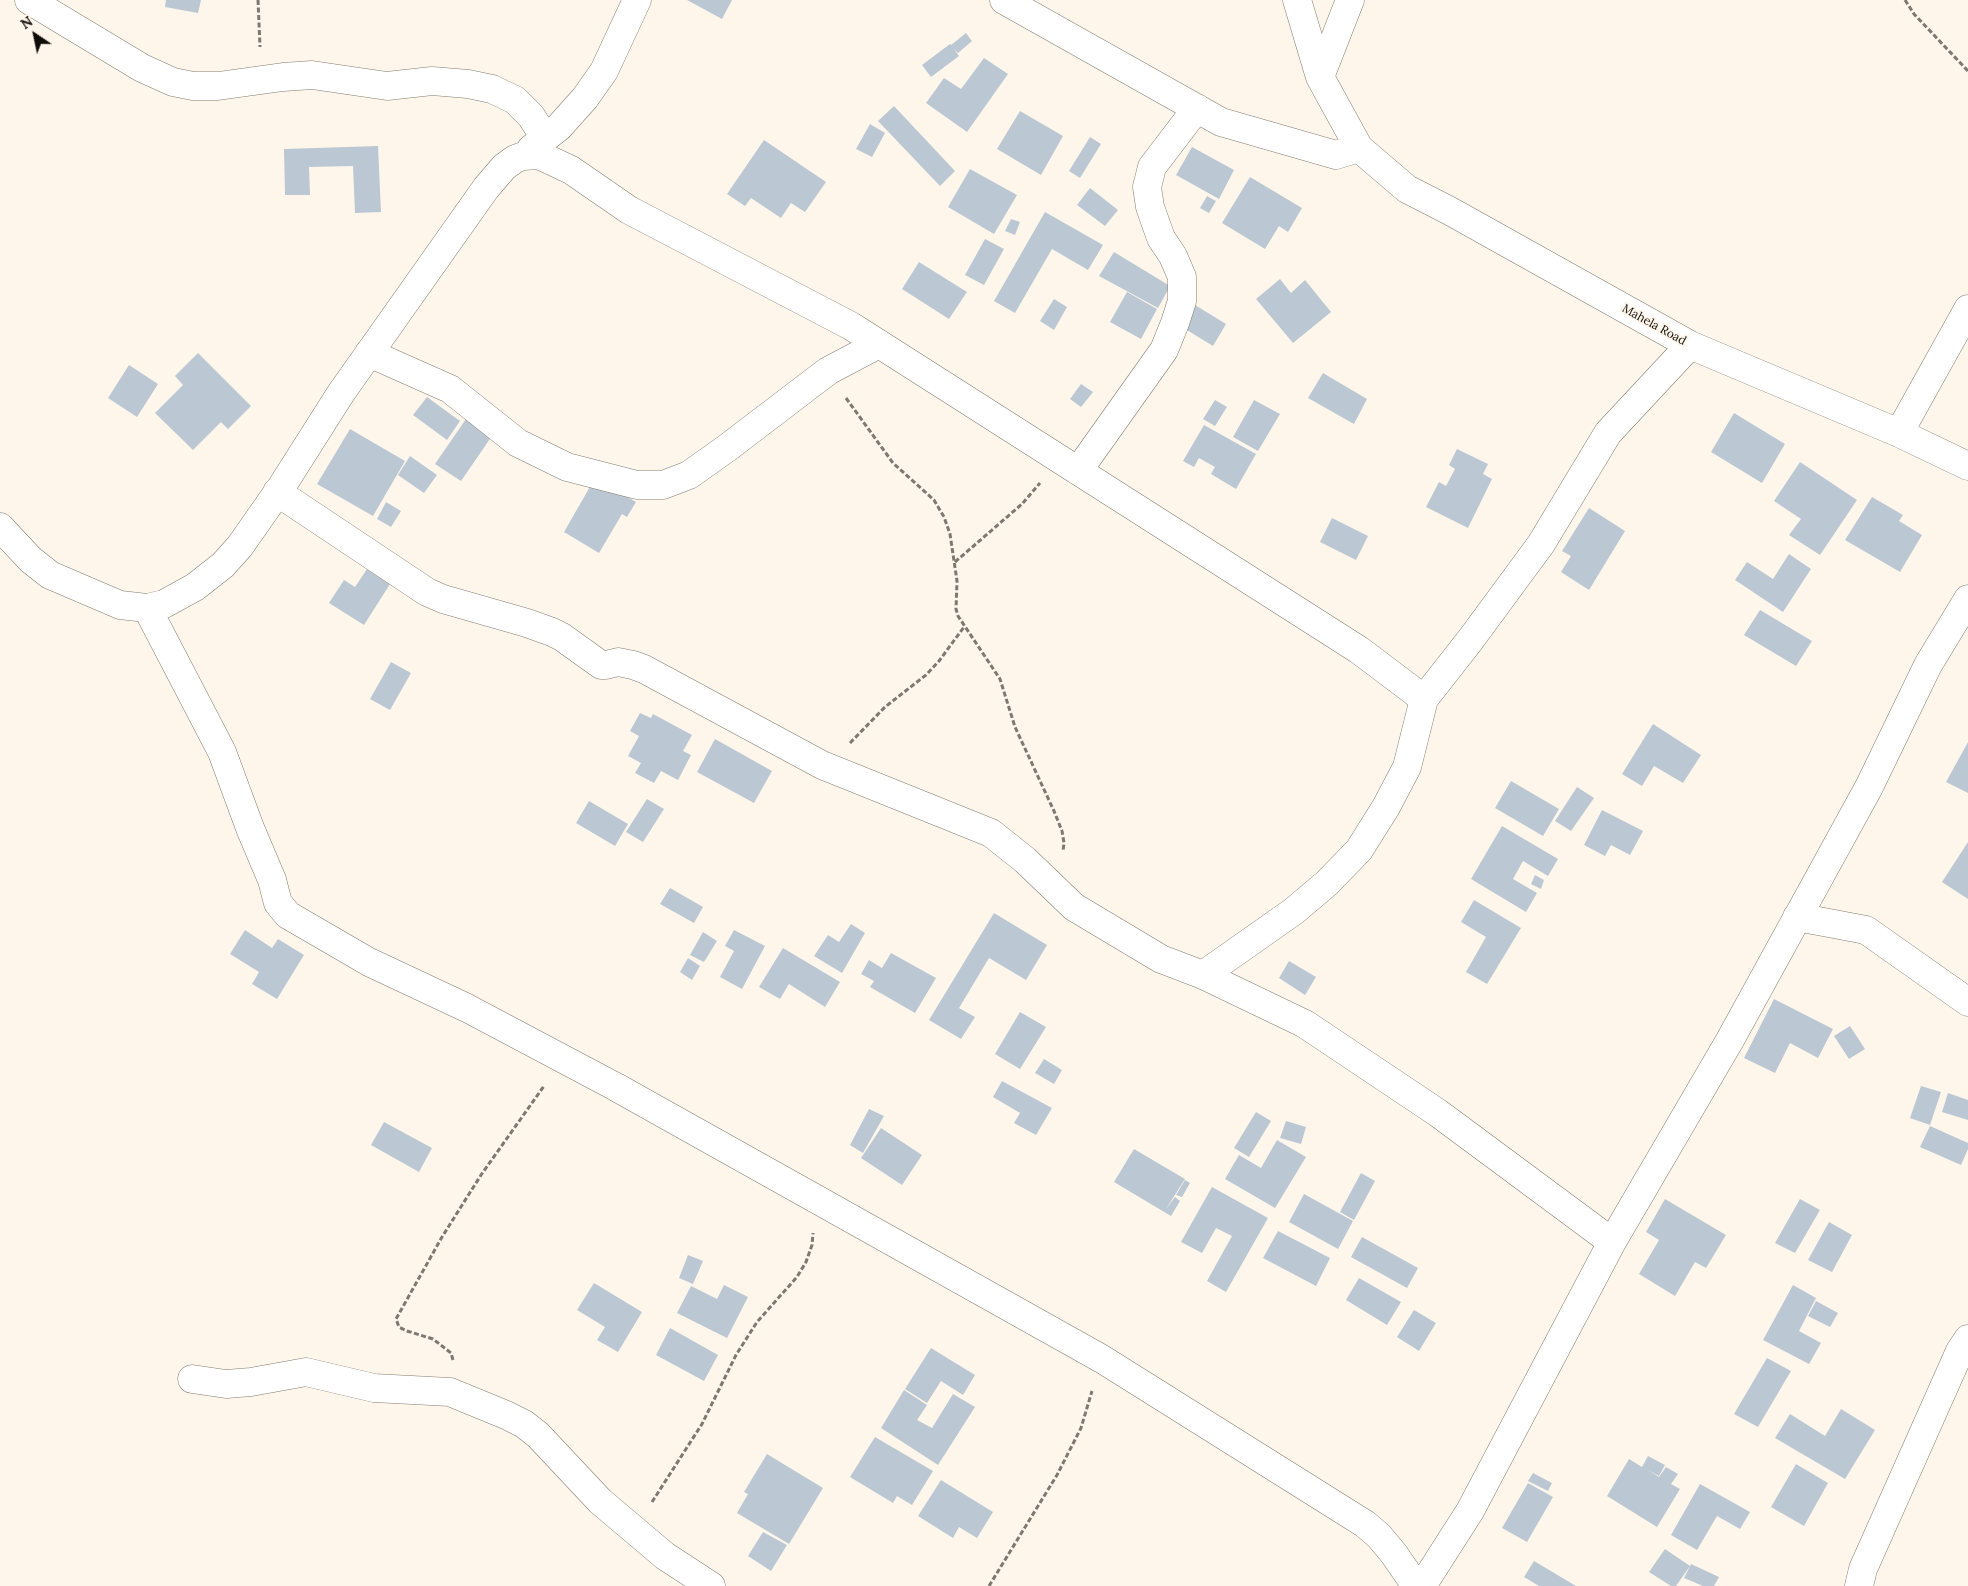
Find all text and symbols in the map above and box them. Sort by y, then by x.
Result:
north arrow [10,10,60,60]
text: N [17,12,36,33]
street label: Mahela Road [1619,301,1689,349]

